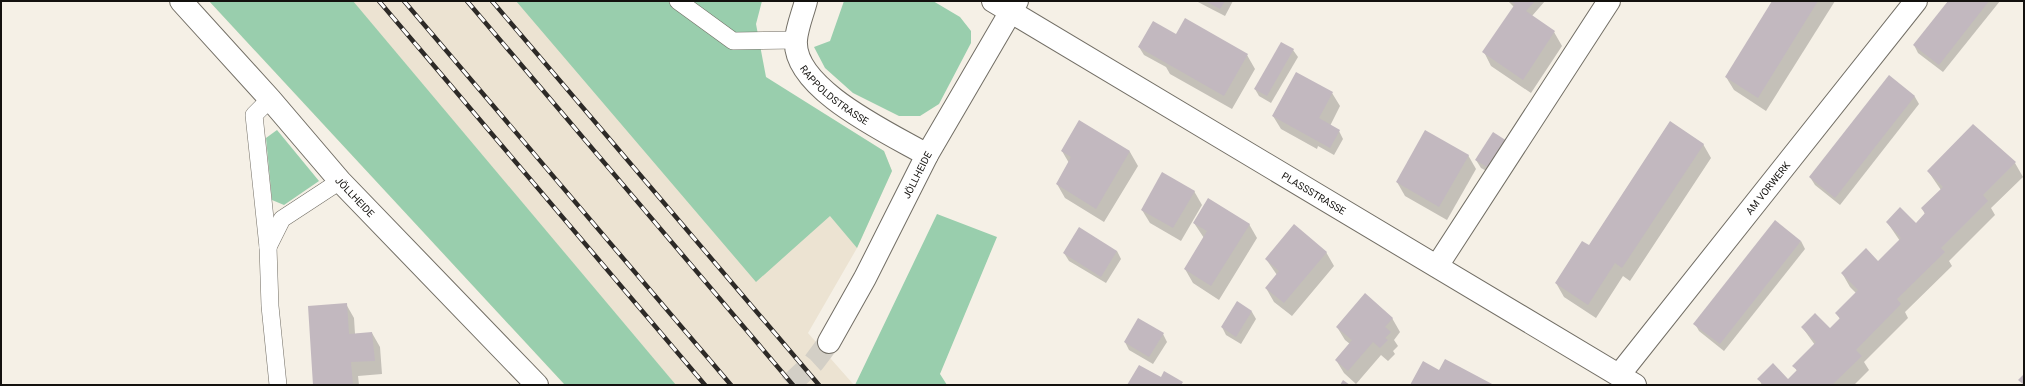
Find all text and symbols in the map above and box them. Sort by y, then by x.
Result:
street label: RAPPOLDSTRASSE [798,63,871,127]
street label: JÖLLHEIDE [901,149,934,200]
street label: AM VORWERK [1743,159,1792,216]
street label: PLASSSTRASSE [1280,170,1348,216]
street label: JÖLLHEIDE [333,175,377,219]

